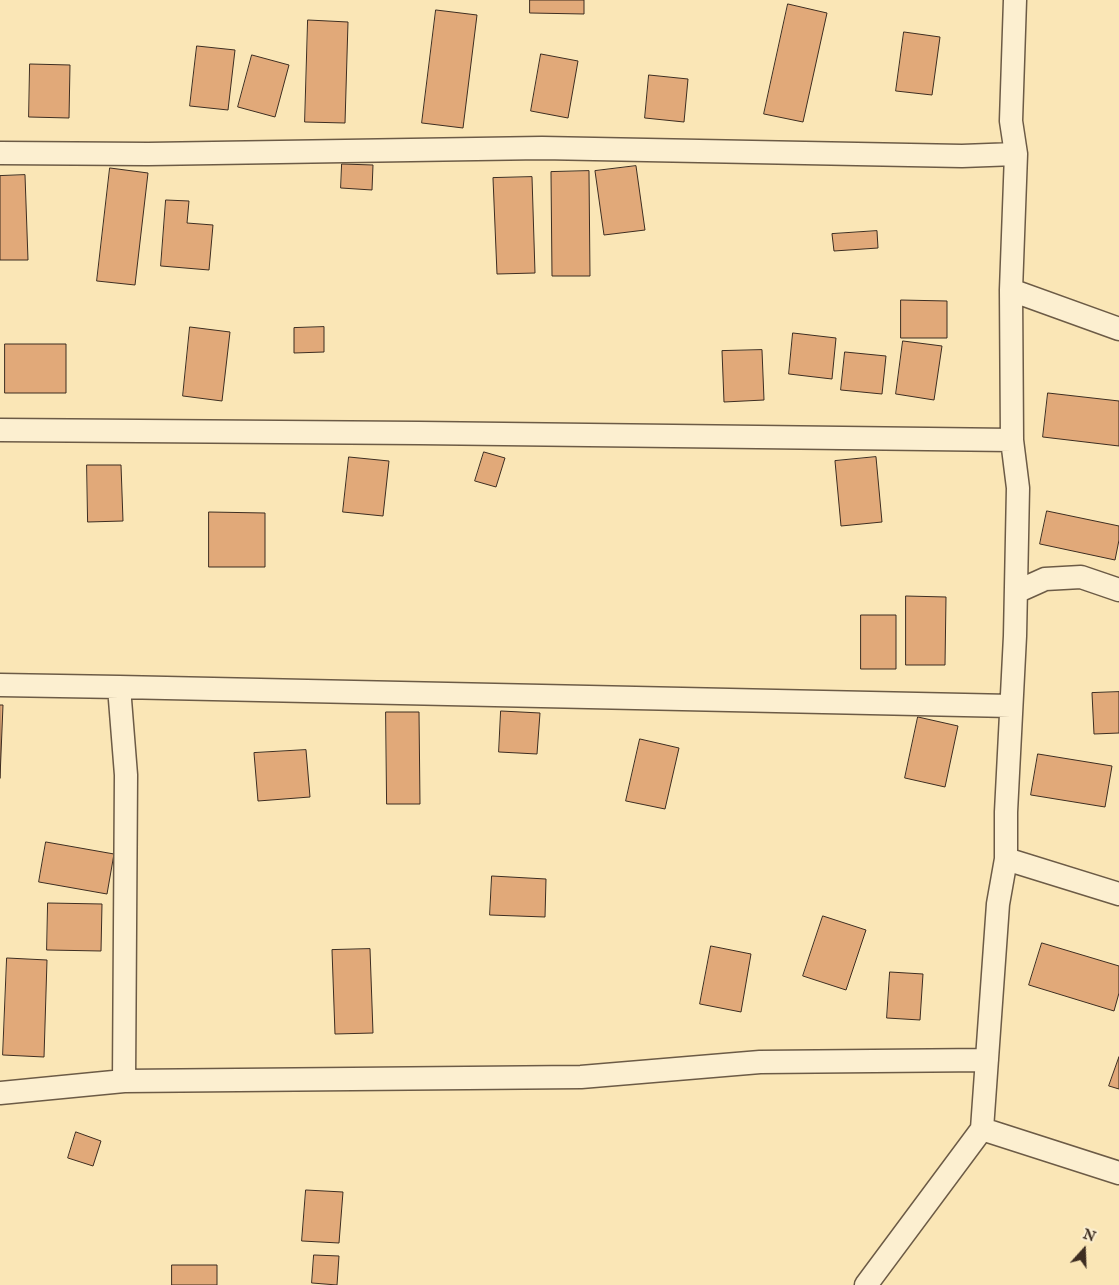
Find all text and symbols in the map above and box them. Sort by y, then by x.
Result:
north arrow [1059,1225,1109,1275]
text: N [1080,1225,1098,1246]

